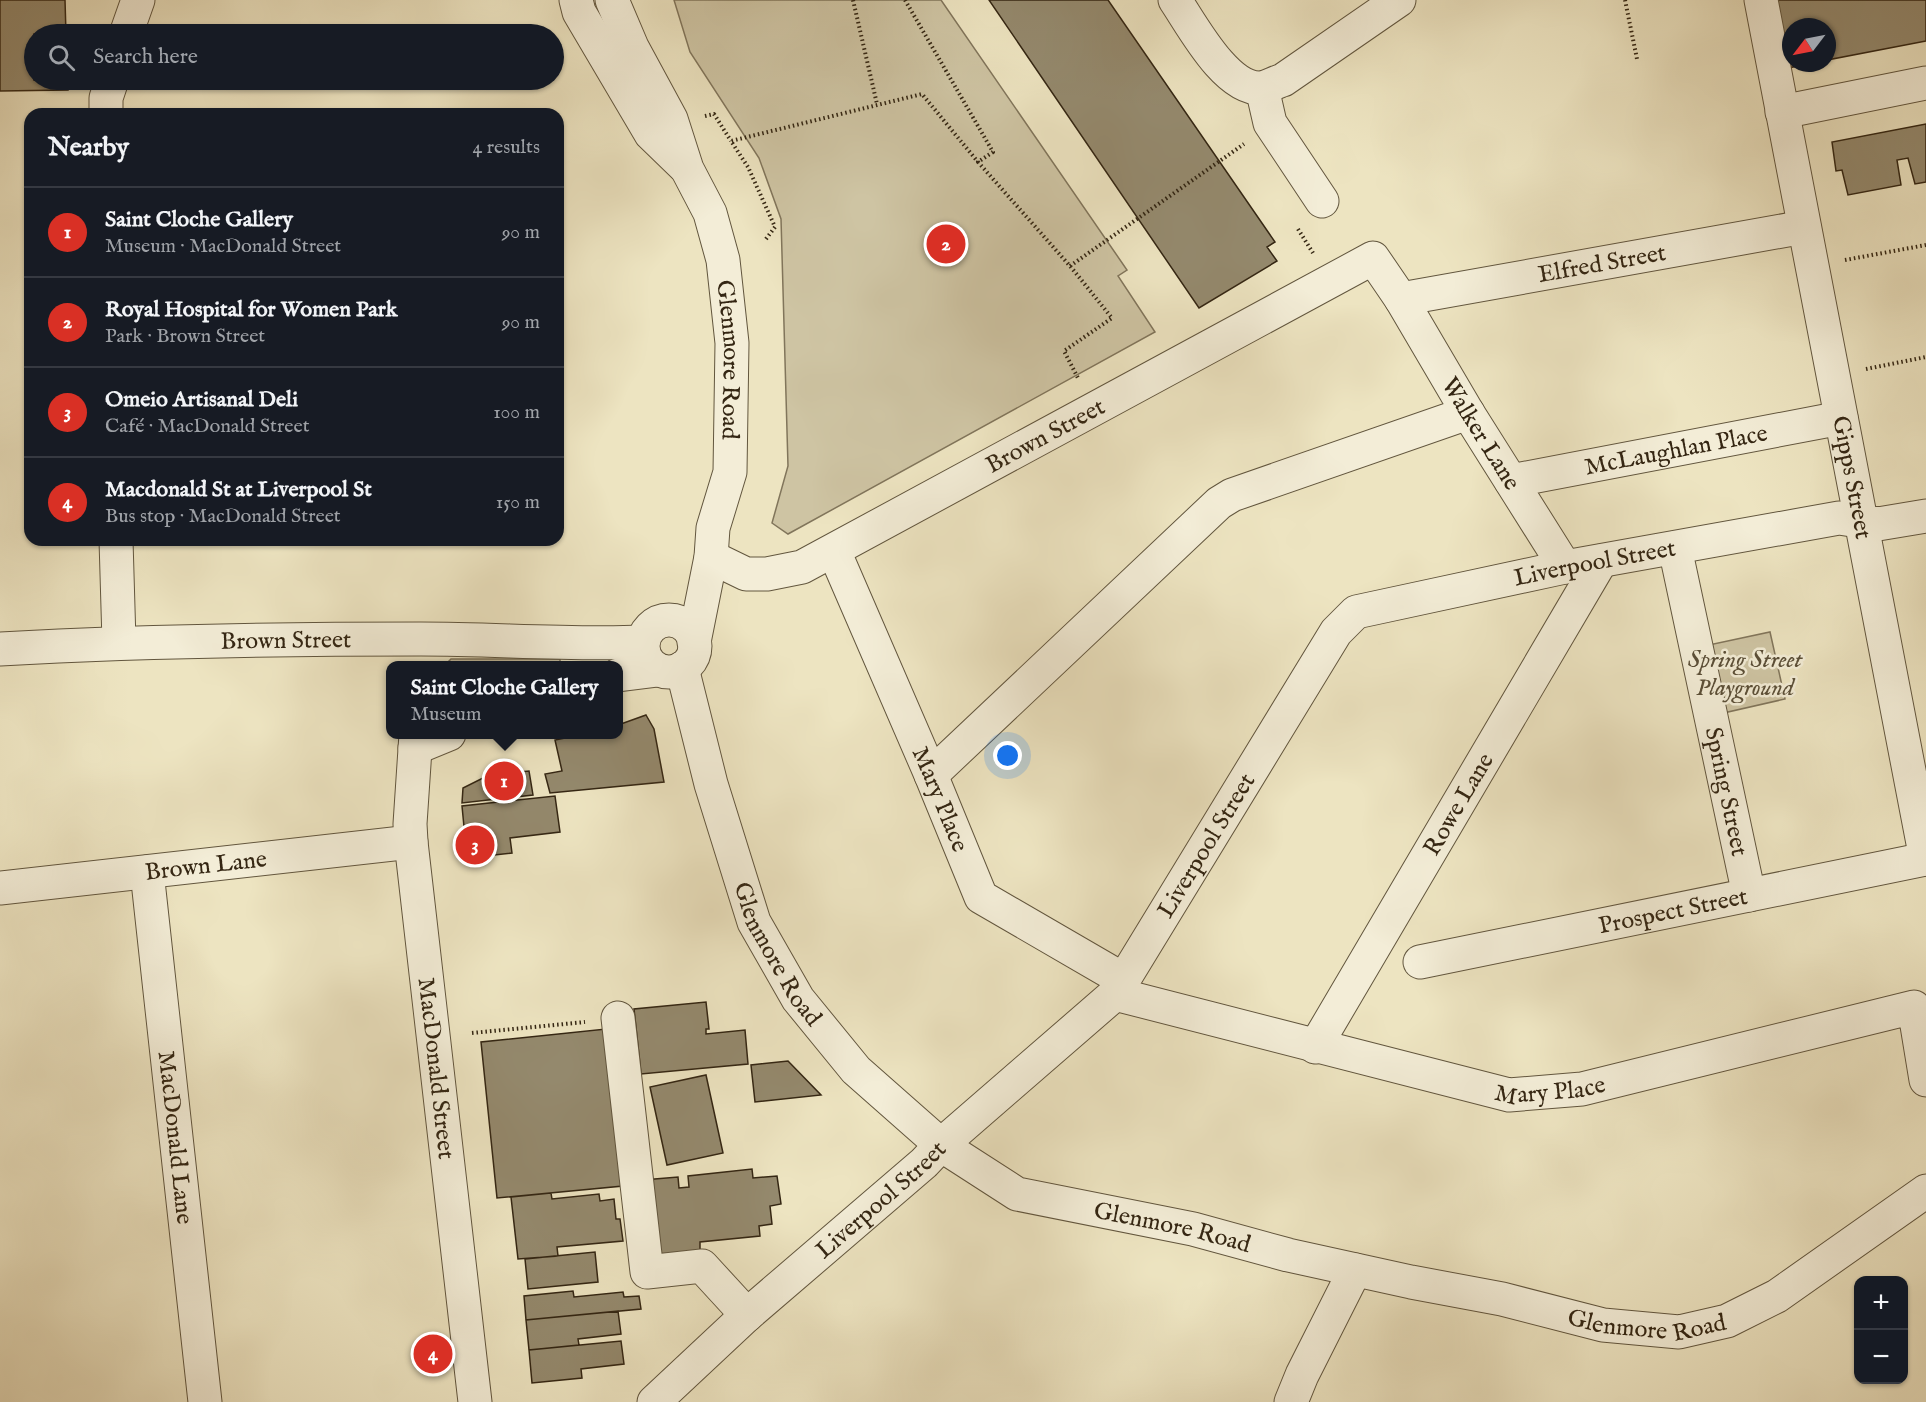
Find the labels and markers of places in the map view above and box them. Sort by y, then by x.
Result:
pin: 2 [926,222,966,266]
pin: 1 [484,758,524,804]
pin: 3 [456,822,494,868]
pin: 4 [414,1332,452,1376]

